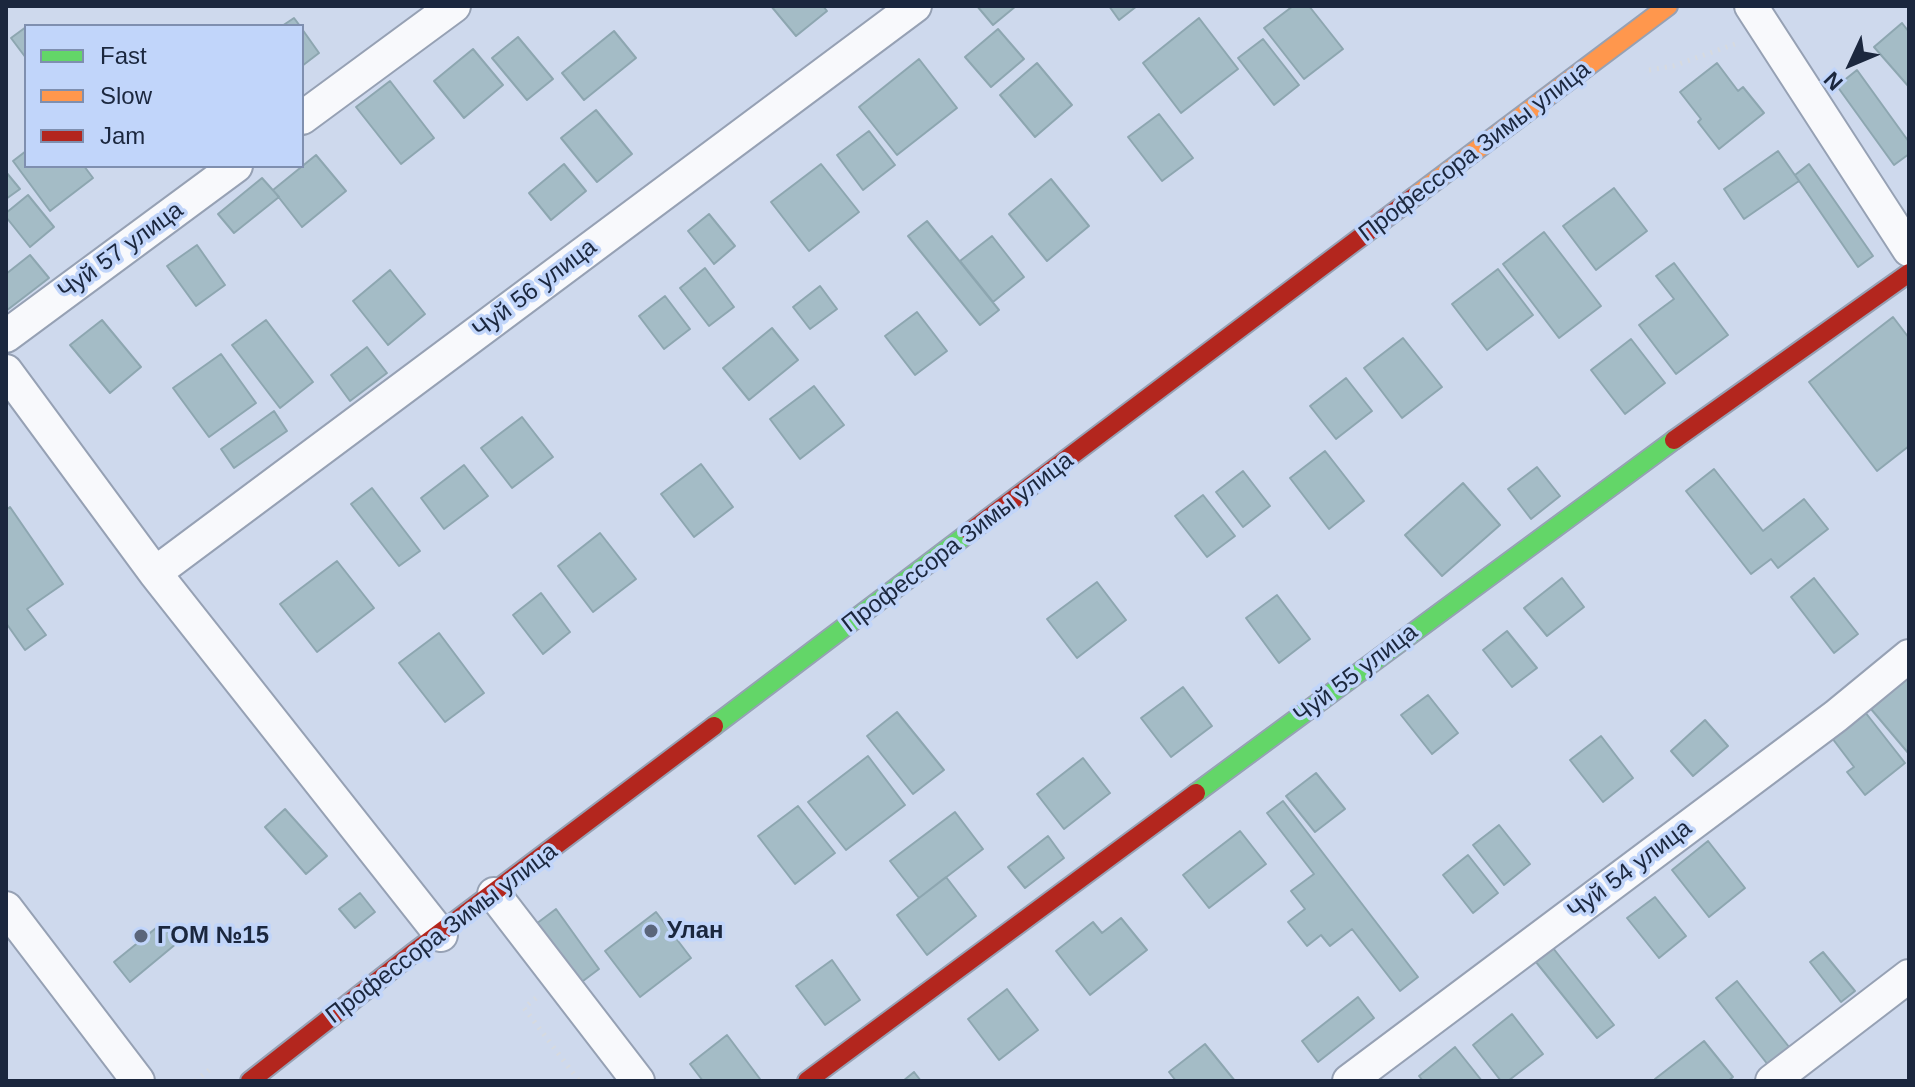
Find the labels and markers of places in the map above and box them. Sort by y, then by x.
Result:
place label: Улан [667,917,724,945]
place label: ГОМ №15 [157,922,269,950]
marker: Улан [642,922,660,940]
marker: ГОМ №15 [132,927,150,945]

